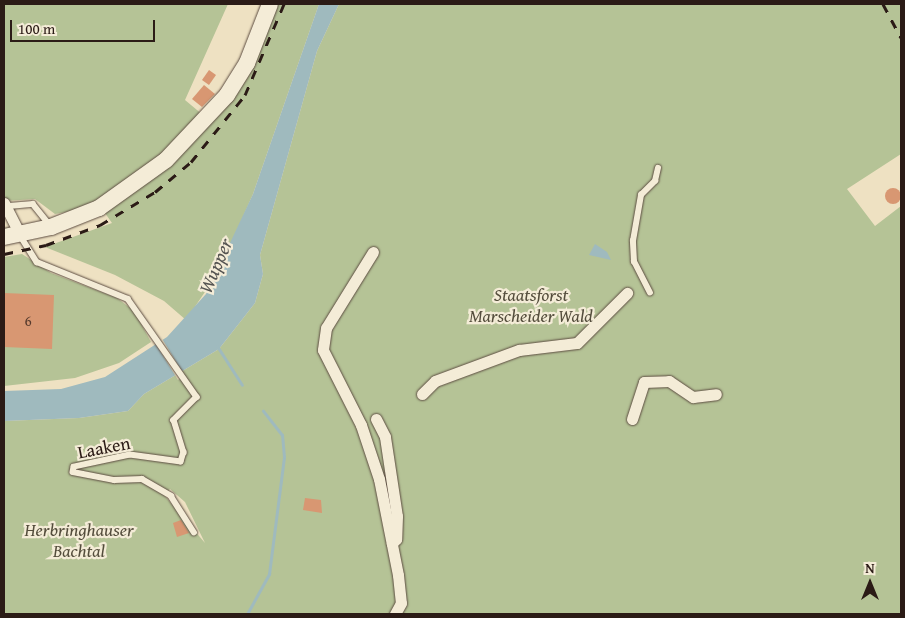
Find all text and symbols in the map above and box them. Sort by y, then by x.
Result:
scale bar [12,10,158,42]
text: 100 m [18,18,55,39]
water label: Wupper [194,235,238,297]
park label: Staatsforst Marscheider Wald [469,285,593,328]
house number: 6 [24,312,32,330]
street label: Laaken [76,432,132,464]
park label: Herbringhauser Bachtal [24,520,134,562]
north arrow [845,558,895,608]
text: N [865,558,875,578]

